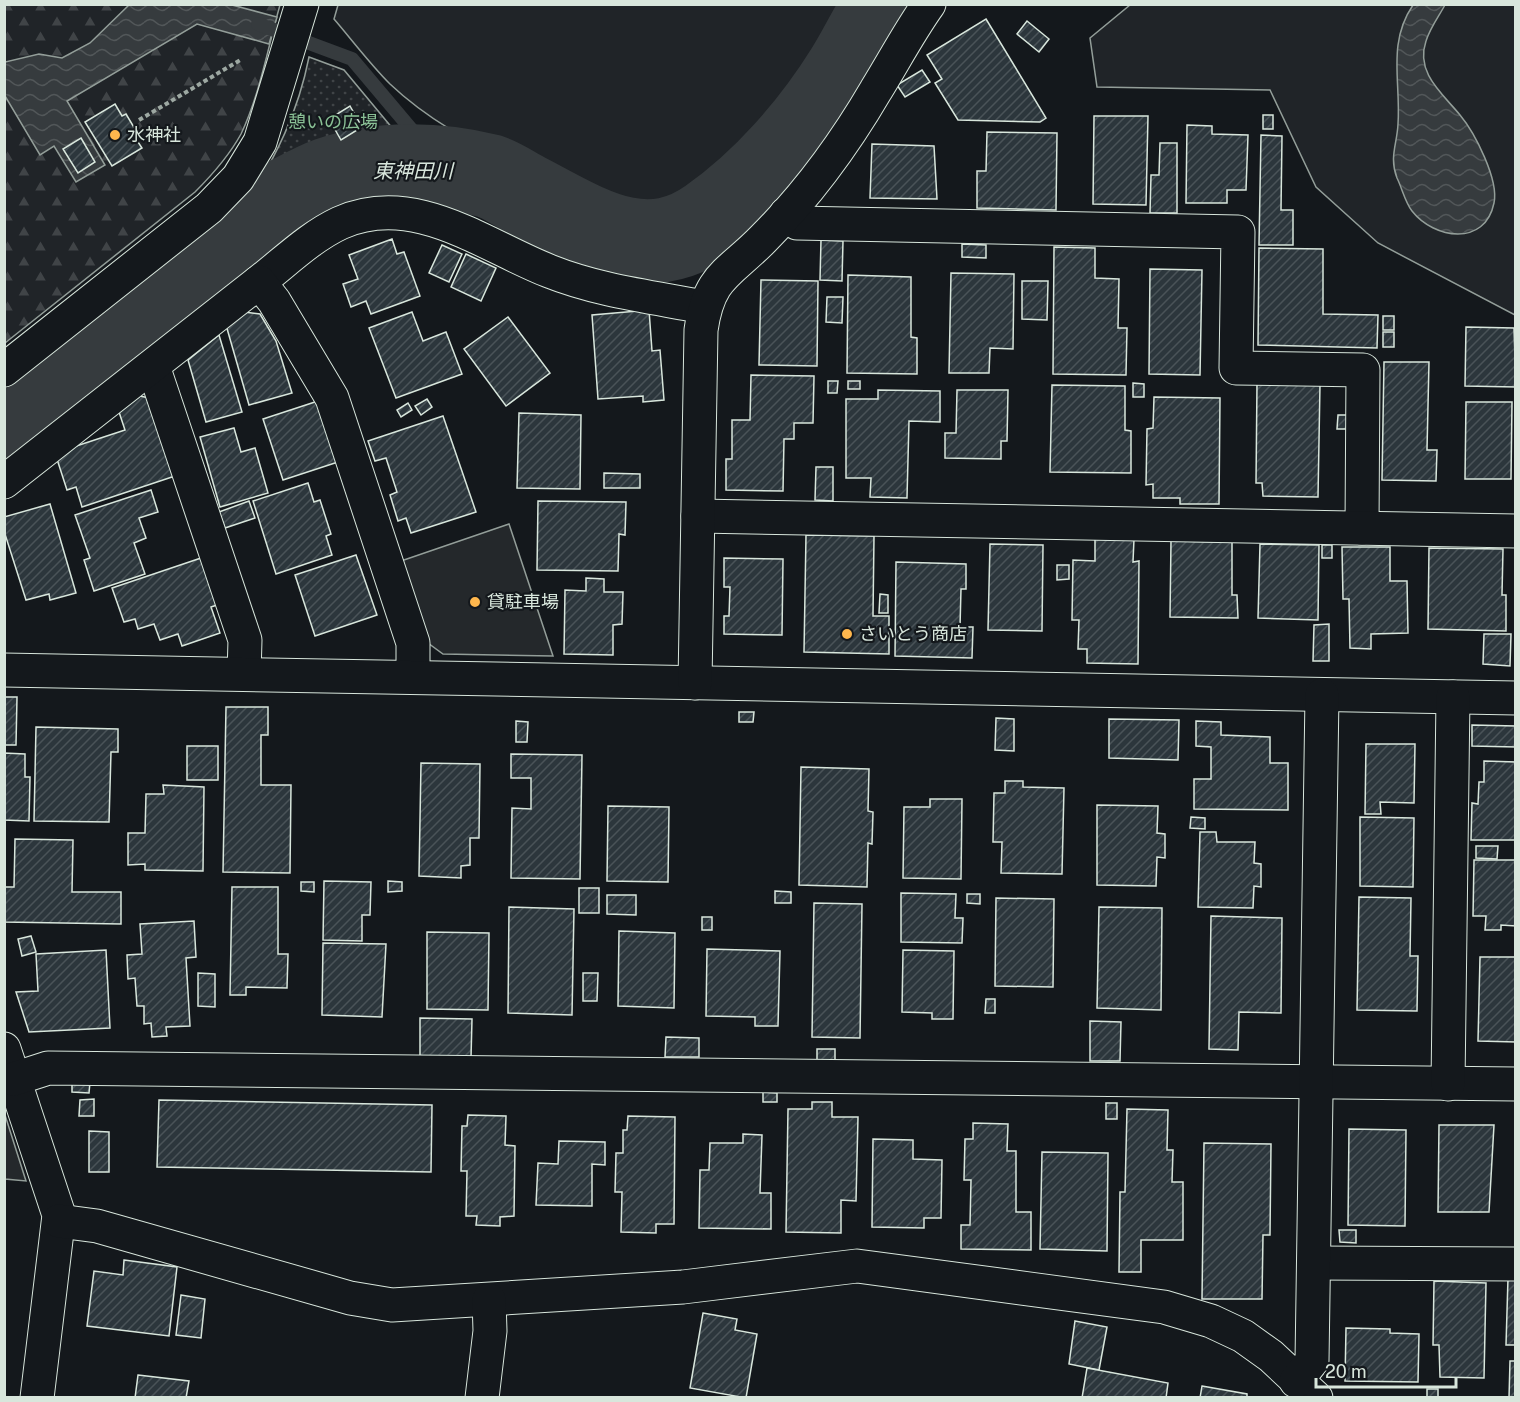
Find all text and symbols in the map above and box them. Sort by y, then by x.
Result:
park label: 憩いの広場 [288,111,378,132]
place label: 水神社 [127,124,181,145]
marker: 水神社 [108,128,122,142]
water label: 東神田川 [373,159,455,183]
place label: 貸駐車場 [487,591,559,612]
marker: 貸駐車場 [468,595,482,609]
place label: さいとう商店 [859,623,967,644]
marker: さいとう商店 [840,627,854,641]
scale bar [1316,1351,1456,1389]
text: 20 m [1325,1361,1367,1382]

